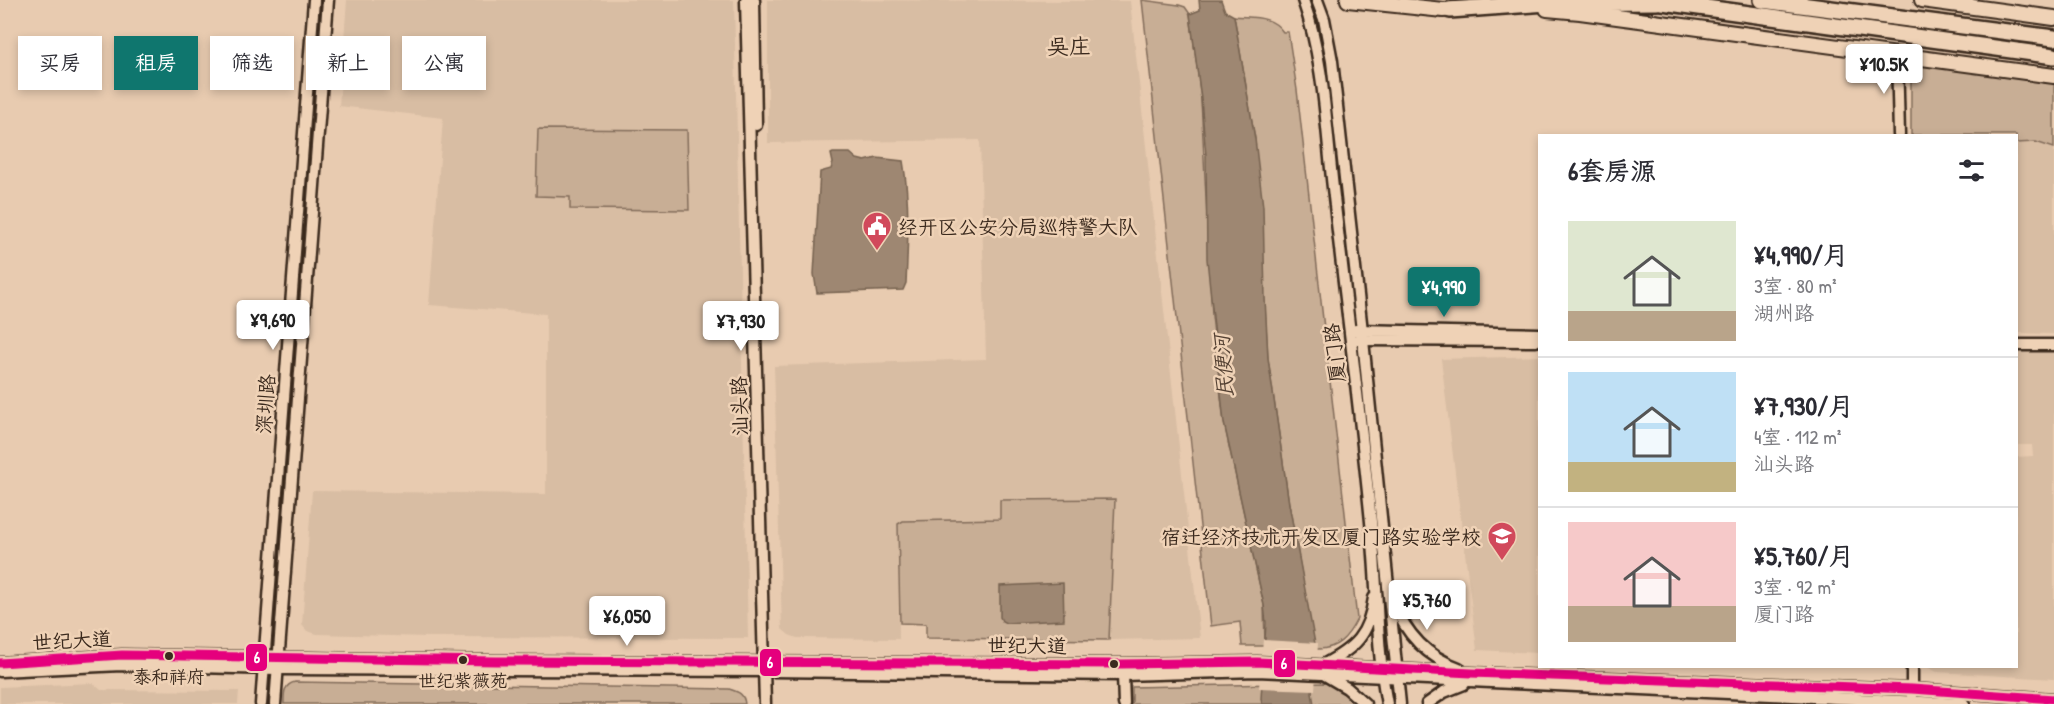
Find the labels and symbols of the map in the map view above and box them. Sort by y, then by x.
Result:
district label: 吴庄 [1047,31,1091,61]
pin: ¥10.5K [1835,44,1933,95]
public building icon: 经开区公安分局巡特警大队 [861,210,893,252]
place label: 经开区公安分局巡特警大队 [898,213,1138,240]
pin: ¥4,990 [1395,267,1493,318]
pin: ¥9,690 [224,300,322,351]
pin: ¥7,930 [692,301,790,352]
street label: 厦门路 [1317,321,1351,384]
water label: 民便河 [1206,331,1240,398]
street label: 深圳路 [249,372,281,435]
street label: 汕头路 [724,375,754,436]
school or university icon: 宿迁经济技术开发区厦门路实验学校 [1486,520,1518,562]
place label: 宿迁经济技术开发区厦门路实验学校 [1161,523,1481,550]
pin: ¥5,760 [1378,580,1476,631]
pin: ¥6,050 [578,596,676,647]
street label: 世纪大道 [31,624,113,656]
street label: 世纪大道 [987,631,1067,659]
line badge: 6 [245,643,268,672]
text: 6 [254,646,261,668]
line badge: 6 [759,648,782,677]
line badge: 6 [1273,649,1296,678]
marker: 泰和祥府 [163,650,175,662]
text: 6 [767,651,774,673]
text: 6 [1281,652,1288,674]
marker: 世纪紫薇苑 [457,654,469,666]
unlabelled marker [1108,658,1120,670]
place label: 泰和祥府 [133,664,205,689]
place label: 世纪紫薇苑 [418,668,508,693]

